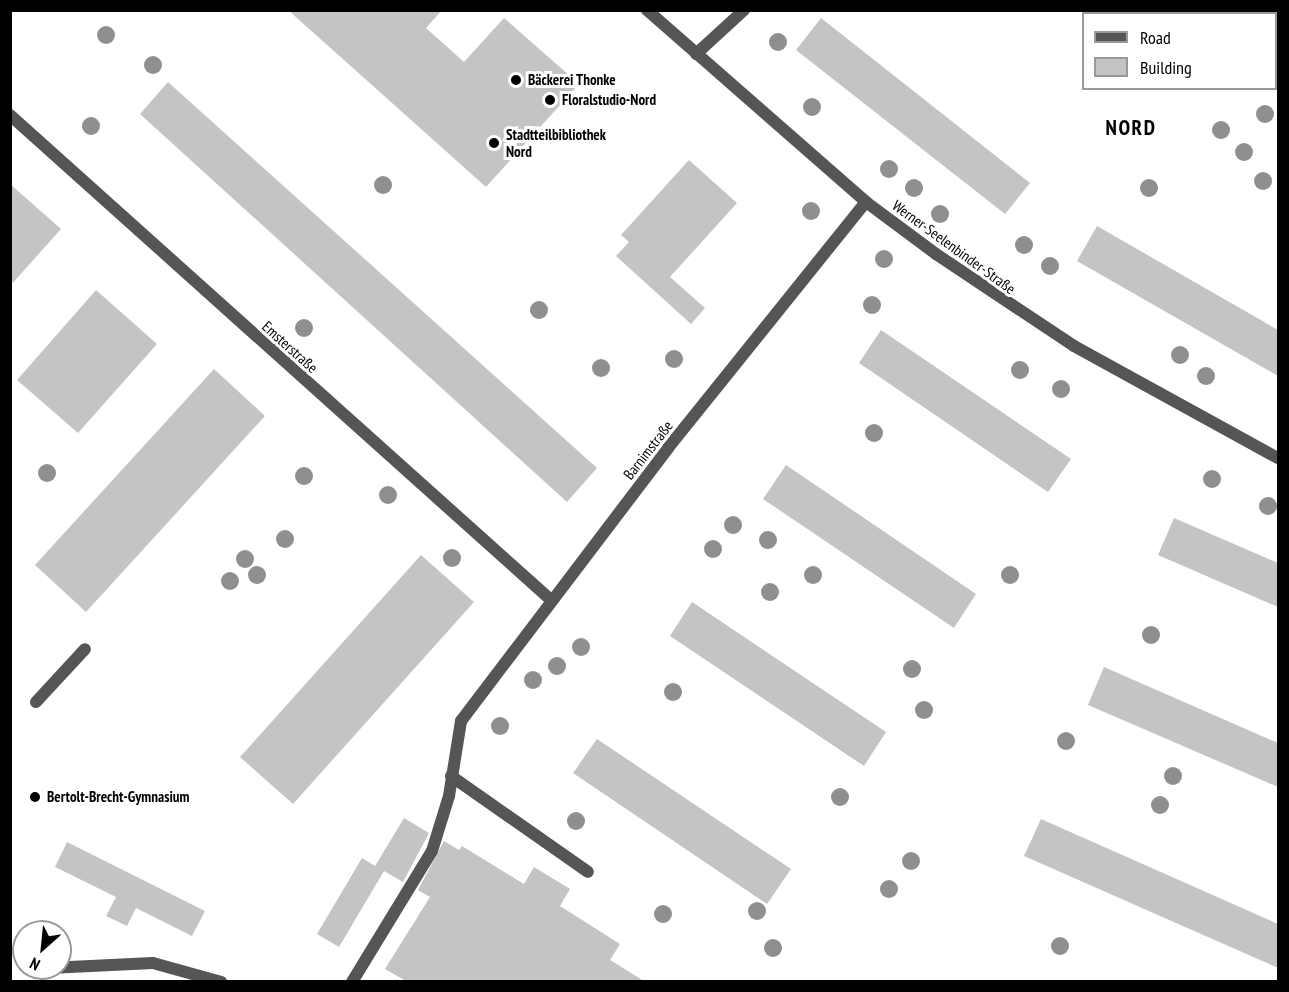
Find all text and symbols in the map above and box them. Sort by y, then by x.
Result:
legend [1082,12,1277,90]
text: Road [1140,26,1171,49]
text: Building [1140,56,1192,79]
place label: Bäckerei Thonke [528,71,616,89]
marker: Bäckerei Thonke [509,73,523,87]
place label: Floralstudio-Nord [562,91,656,109]
marker: Floralstudio-Nord [543,93,557,107]
district label: NORD [1106,115,1156,141]
place label: Stadtteilbibliothek Nord [506,125,606,160]
marker: Stadtteilbibliothek Nord [487,136,501,150]
street label: Werner-Seelenbinder-Straße [889,196,1019,298]
street label: Emsterstraße [259,317,321,377]
street label: Barnimstraße [619,417,677,483]
place label: Bertolt-Brecht-Gymnasium [47,788,189,806]
marker: Bertolt-Brecht-Gymnasium [28,790,42,804]
north arrow [12,920,72,980]
text: N [26,953,43,975]

